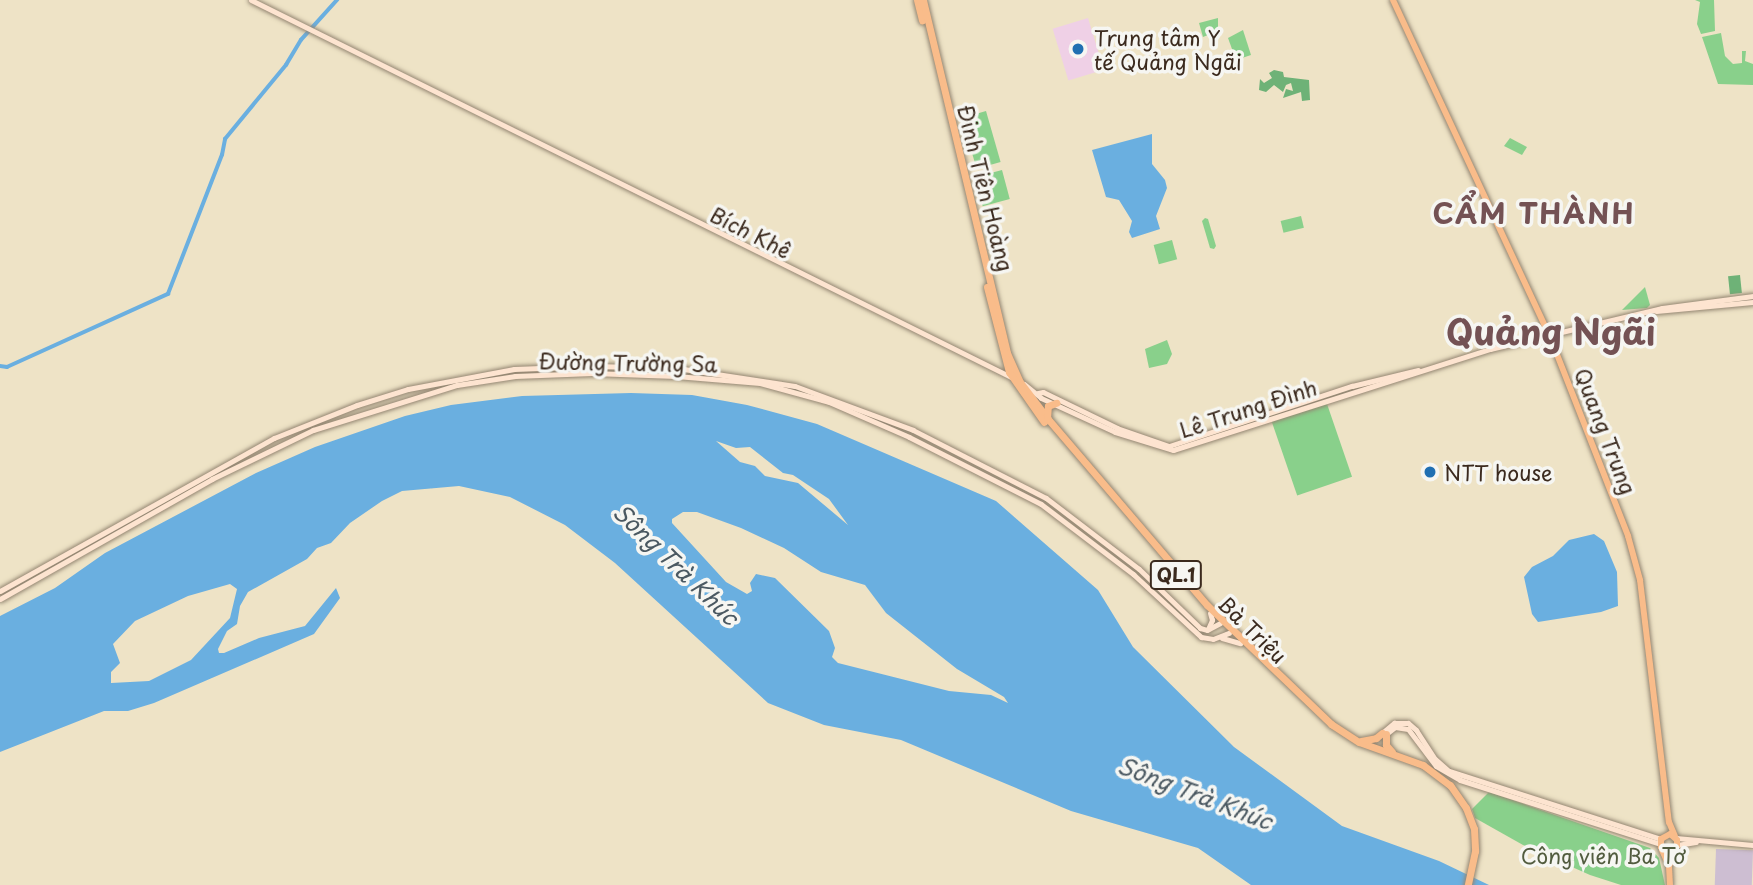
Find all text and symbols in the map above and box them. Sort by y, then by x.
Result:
place label: Trung tâm Y tế Quảng Ngãi [1094,24,1242,74]
marker: Trung tâm Y tế Quảng Ngãi [1068,39,1088,59]
street label: Đinh Tiên Hoàng [953,102,1019,274]
district label: CẨM THÀNH [1434,196,1634,230]
street label: Bích Khê [706,201,796,263]
district label: Quảng Ngãi [1446,310,1656,352]
street label: Đường Trường Sa [539,348,717,376]
street label: Quang Trung [1570,364,1642,498]
street label: Lê Trung Đình [1176,374,1320,442]
place label: NTT house [1444,459,1554,485]
marker: NTT house [1422,464,1438,480]
water label: Sông Trà Khúc [608,498,744,630]
road number: QL.1 [1150,560,1202,590]
street label: Bà Triệu [1214,591,1292,667]
water label: Sông Trà Khúc [1114,751,1276,835]
park label: Công viên Ba Tơ [1522,842,1684,868]

